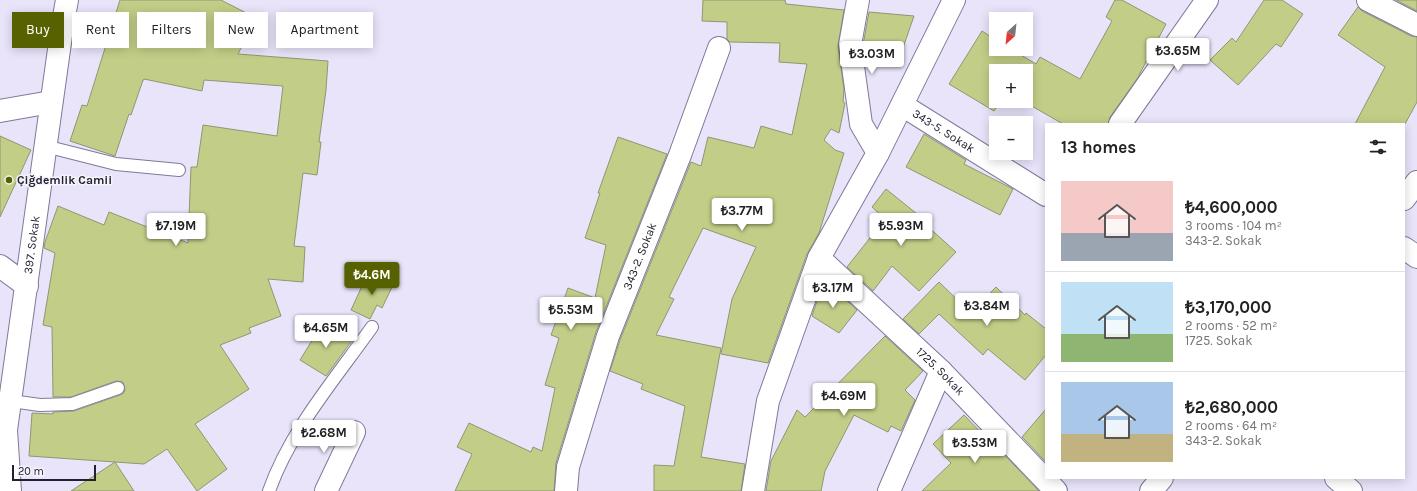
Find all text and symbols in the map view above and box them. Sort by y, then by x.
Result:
chip: Buy [12,12,64,48]
chip: Rent [72,12,129,48]
chip: Filters [137,12,206,48]
chip: New [214,12,268,48]
chip: Apartment [276,12,373,48]
north arrow [989,12,1033,56]
map controls [989,12,1033,160]
pin: ₺3.65M [1145,38,1211,72]
pin: ₺3.03M [839,41,905,75]
text: ₺3.65M [1155,43,1201,58]
text: ₺3.03M [849,46,895,61]
button: + [989,64,1033,108]
street label: 343-5. Sokak [910,106,977,156]
button: − [989,116,1033,160]
icon: filters [1367,136,1389,158]
text: 13 homes [1061,137,1136,157]
place label: Çiğdemlik Camii [17,173,112,187]
marker: Çiğdemlik Camii [4,175,14,185]
icon: home [1093,197,1141,245]
text: ₺4,600,000 [1185,197,1278,217]
pin: ₺3.77M [709,198,775,232]
text: ₺3.77M [721,203,763,218]
pin: ₺7.19M [143,213,209,247]
pin: ₺5.93M [868,213,934,247]
street label: 397. Sokak [21,215,43,275]
text: ₺7.19M [156,218,196,233]
text: ₺5.93M [878,218,924,233]
text: 3 rooms · 104 m² [1185,218,1282,233]
street label: 343-2. Sokak [620,220,659,292]
text: 343-2. Sokak [1185,233,1262,248]
pin: ₺4.6M [344,262,400,296]
text: ₺4.6M [353,267,391,282]
pin: ₺3.17M [800,275,866,309]
text: ₺3.17M [813,280,853,295]
pin: ₺3.84M [954,293,1020,327]
pin: ₺5.53M [538,297,604,331]
text: ₺3,170,000 [1185,297,1271,317]
text: ₺3.84M [964,298,1010,313]
icon: home [1093,298,1141,346]
text: ₺5.53M [549,302,593,317]
pin: ₺4.65M [293,315,359,349]
text: 2 rooms · 52 m² [1185,318,1277,333]
text: ₺4.65M [304,320,348,335]
text: 1725. Sokak [1185,333,1252,348]
street label: 1725. Sokak [913,344,968,398]
pin: ₺4.69M [811,383,877,417]
text: ₺4.69M [821,388,867,403]
text: ₺2,680,000 [1185,397,1278,417]
icon: home [1093,398,1141,446]
text: 2 rooms · 64 m² [1185,418,1277,433]
pin: ₺2.68M [291,420,357,454]
text: ₺2.68M [301,425,347,440]
pin: ₺3.53M [942,430,1008,464]
text: 343-2. Sokak [1185,433,1262,448]
text: ₺3.53M [952,435,998,450]
scale bar [12,463,96,482]
text: 20 m [18,465,44,478]

